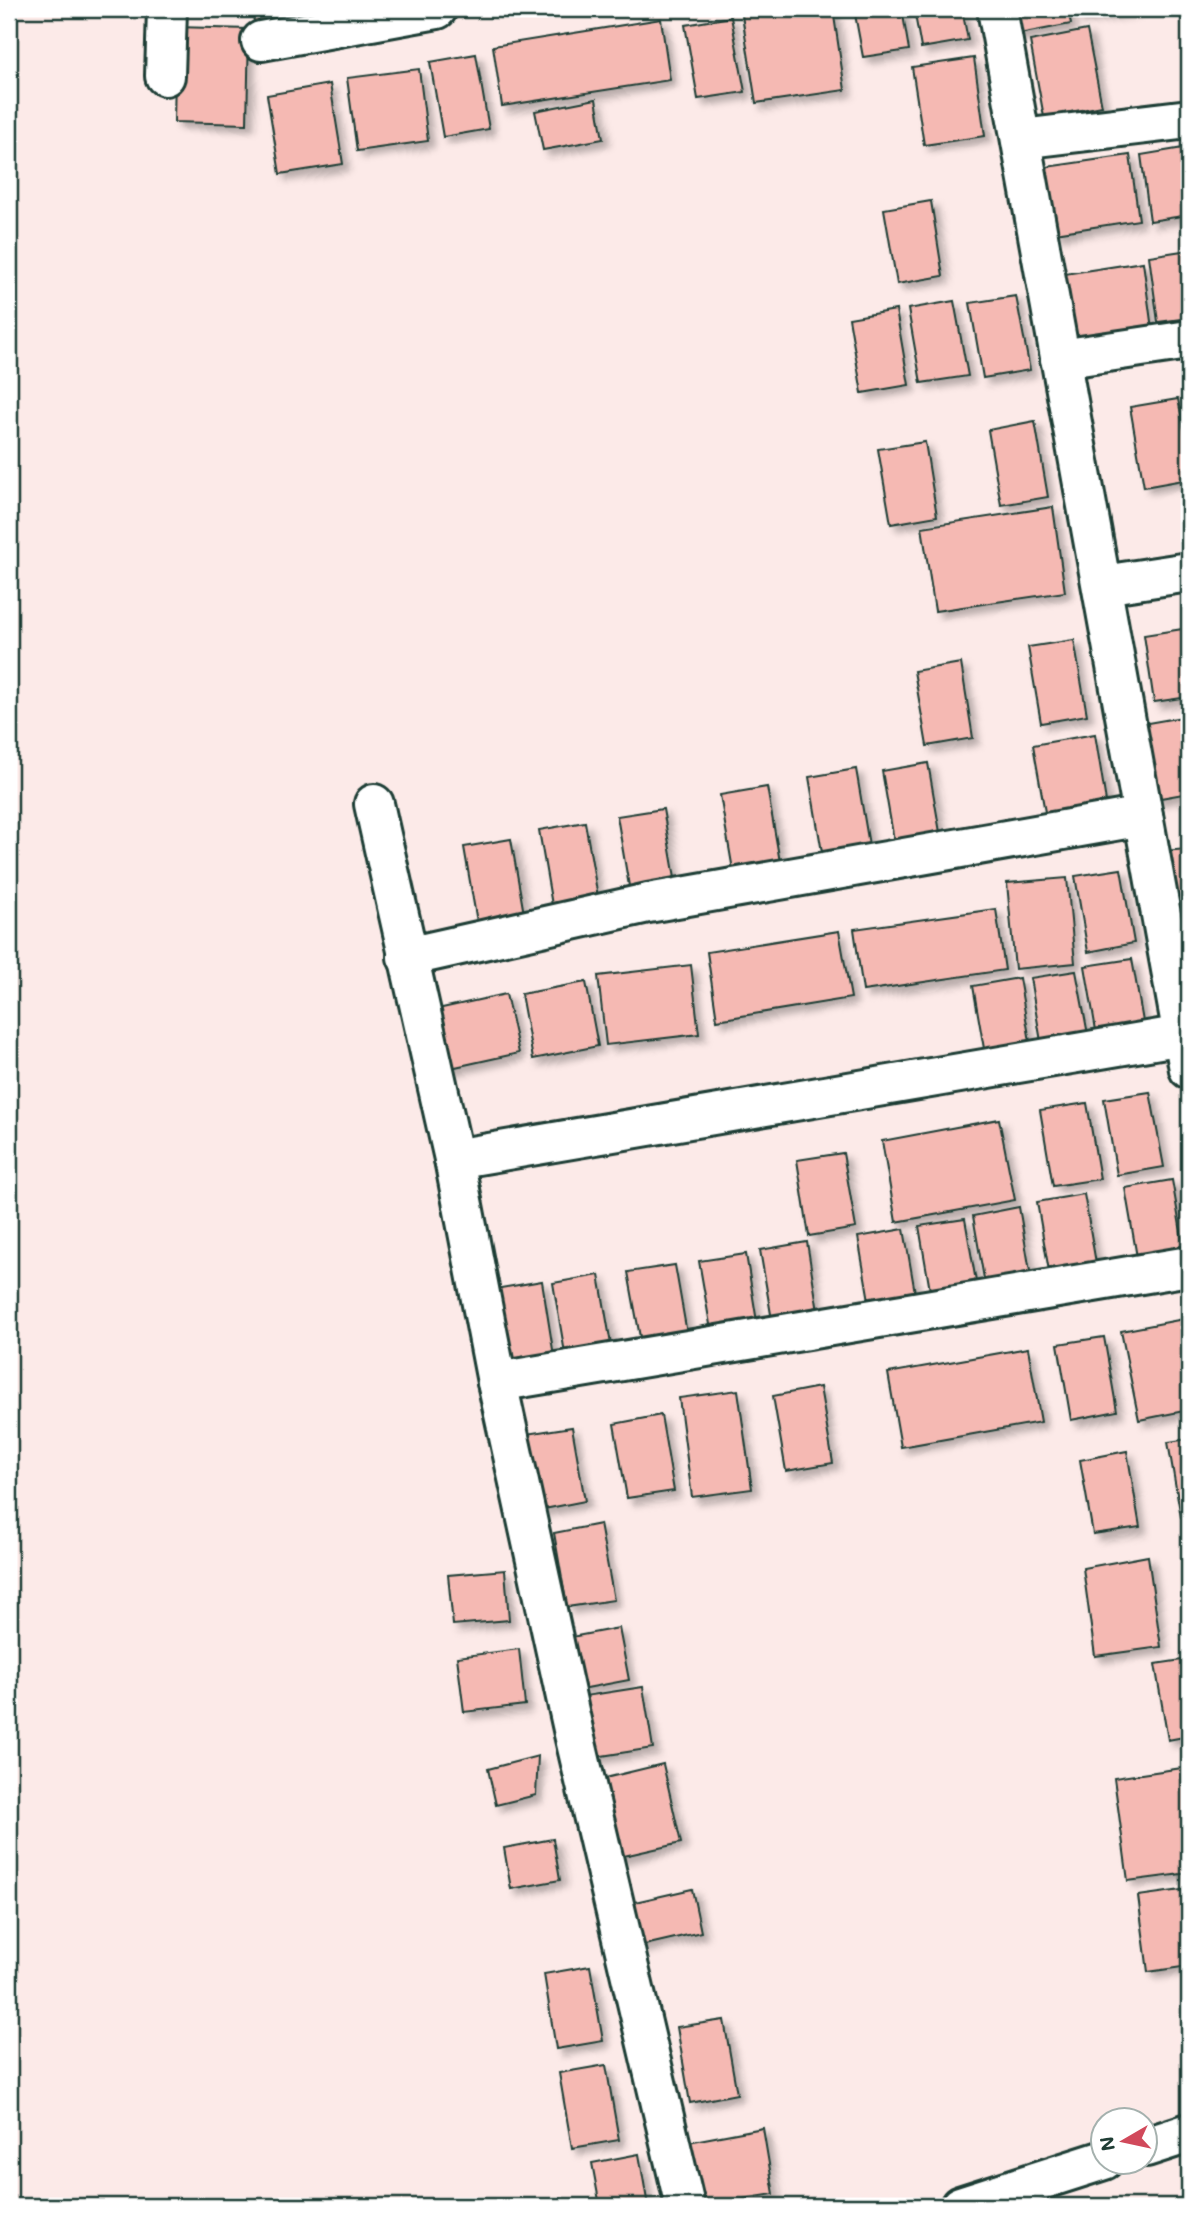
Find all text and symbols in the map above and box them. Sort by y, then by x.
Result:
north arrow [1090,2106,1160,2176]
text: N [1093,2135,1120,2153]

